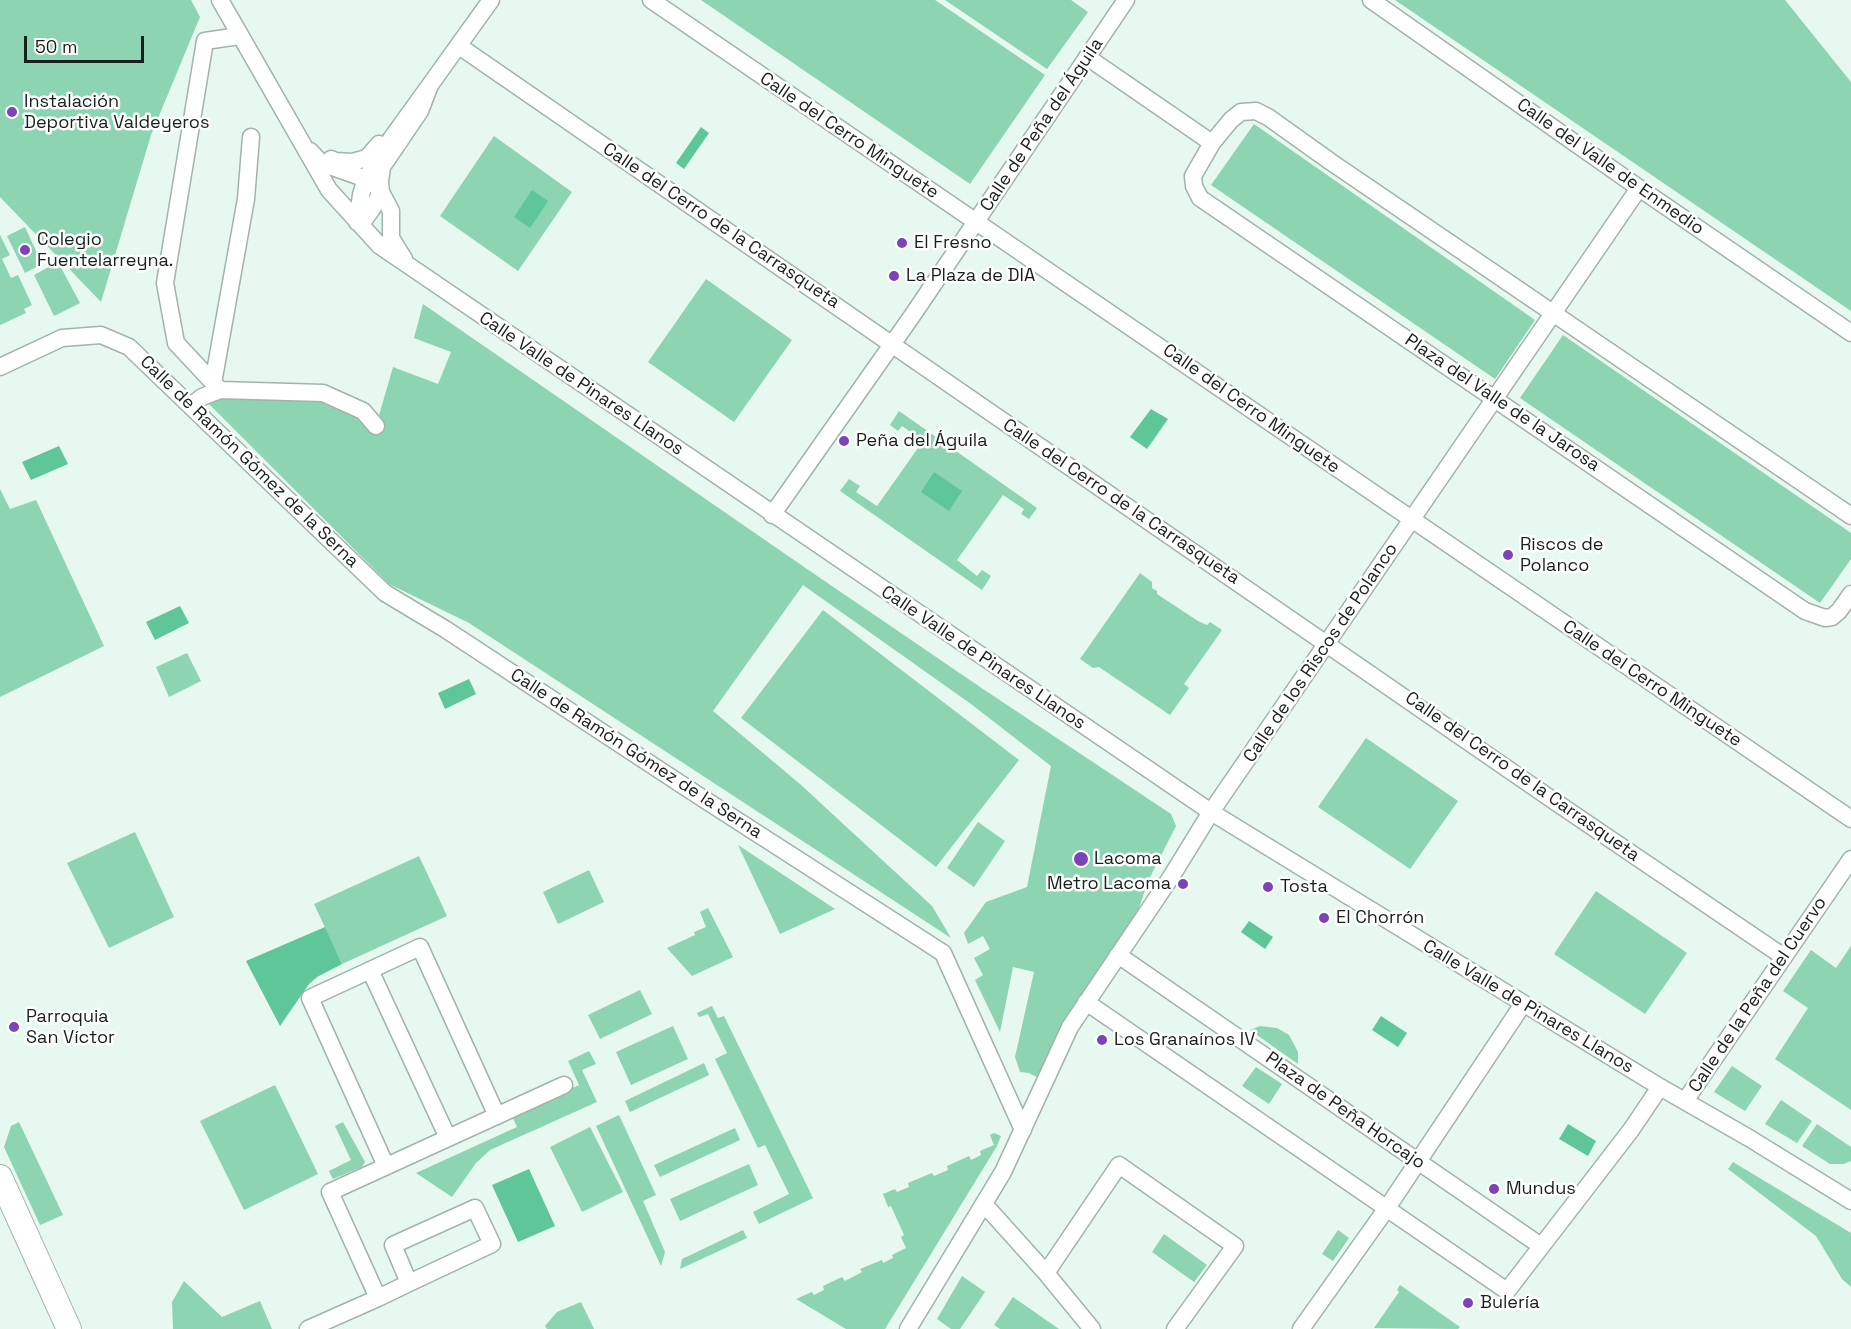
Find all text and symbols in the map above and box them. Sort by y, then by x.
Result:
scale bar [27,24,147,62]
street label: Calle de Peña del Águila [976,34,1108,216]
text: 50 m [35,35,77,58]
street label: Calle del Cerro Minguete [755,68,943,204]
place label: Instalación Deportiva Valdeyeros [24,91,209,134]
street label: Calle del Valle de Enmedio [1512,94,1708,240]
marker: Instalación Deportiva Valdeyeros [5,105,19,119]
street label: Calle del Cerro de la Carrasqueta [598,138,844,314]
place label: Colegio Fuentelarreyna. [37,229,173,272]
place label: El Fresno [914,232,992,254]
marker: El Fresno [895,236,909,250]
marker: Colegio Fuentelarreyna. [18,243,32,257]
place label: La Plaza de DIA [906,265,1035,287]
marker: La Plaza de DIA [887,269,901,283]
street label: Calle Valle de Pinares Llanos [475,307,687,461]
street label: Plaza del Valle de la Jarosa [1400,330,1604,476]
street label: Calle del Cerro Minguete [1158,340,1344,478]
street label: Calle de Ramón Gómez de la Serna [135,351,363,573]
street label: Calle del Cerro de la Carrasqueta [998,414,1244,590]
place label: Peña del Águila [856,430,988,452]
marker: Peña del Águila [837,434,851,448]
place label: Riscos de Polanco [1520,534,1604,576]
street label: Calle de los Riscos de Polanco [1239,539,1403,767]
marker: Riscos de Polanco [1501,548,1515,562]
street label: Calle Valle de Pinares Llanos [877,581,1089,735]
street label: Calle del Cerro Minguete [1558,616,1746,752]
street label: Calle de Ramón Gómez de la Serna [506,664,766,844]
street label: Calle del Cerro de la Carrasqueta [1401,688,1643,866]
place label: Lacoma [1094,848,1162,870]
marker: Lacoma [1072,850,1090,868]
place label: Metro Lacoma [1047,873,1171,895]
place label: Tosta [1280,876,1328,898]
marker: Metro Lacoma [1176,877,1190,891]
marker: Tosta [1261,880,1275,894]
street label: Calle de la Peña del Cuervo [1684,893,1832,1097]
place label: El Chorrón [1336,907,1424,929]
marker: El Chorrón [1317,911,1331,925]
street label: Calle Valle de Pinares Llanos [1419,935,1637,1079]
place label: Parroquia San Víctor [26,1006,115,1048]
marker: Parroquia San Víctor [7,1020,21,1034]
place label: Los Granaínos IV [1114,1029,1255,1051]
marker: Los Granaínos IV [1095,1033,1109,1047]
street label: Plaza de Peña Horcajo [1261,1048,1429,1174]
place label: Mundus [1506,1178,1576,1200]
marker: Mundus [1487,1182,1501,1196]
place label: Bulería [1480,1292,1540,1314]
marker: Bulería [1461,1296,1475,1310]

